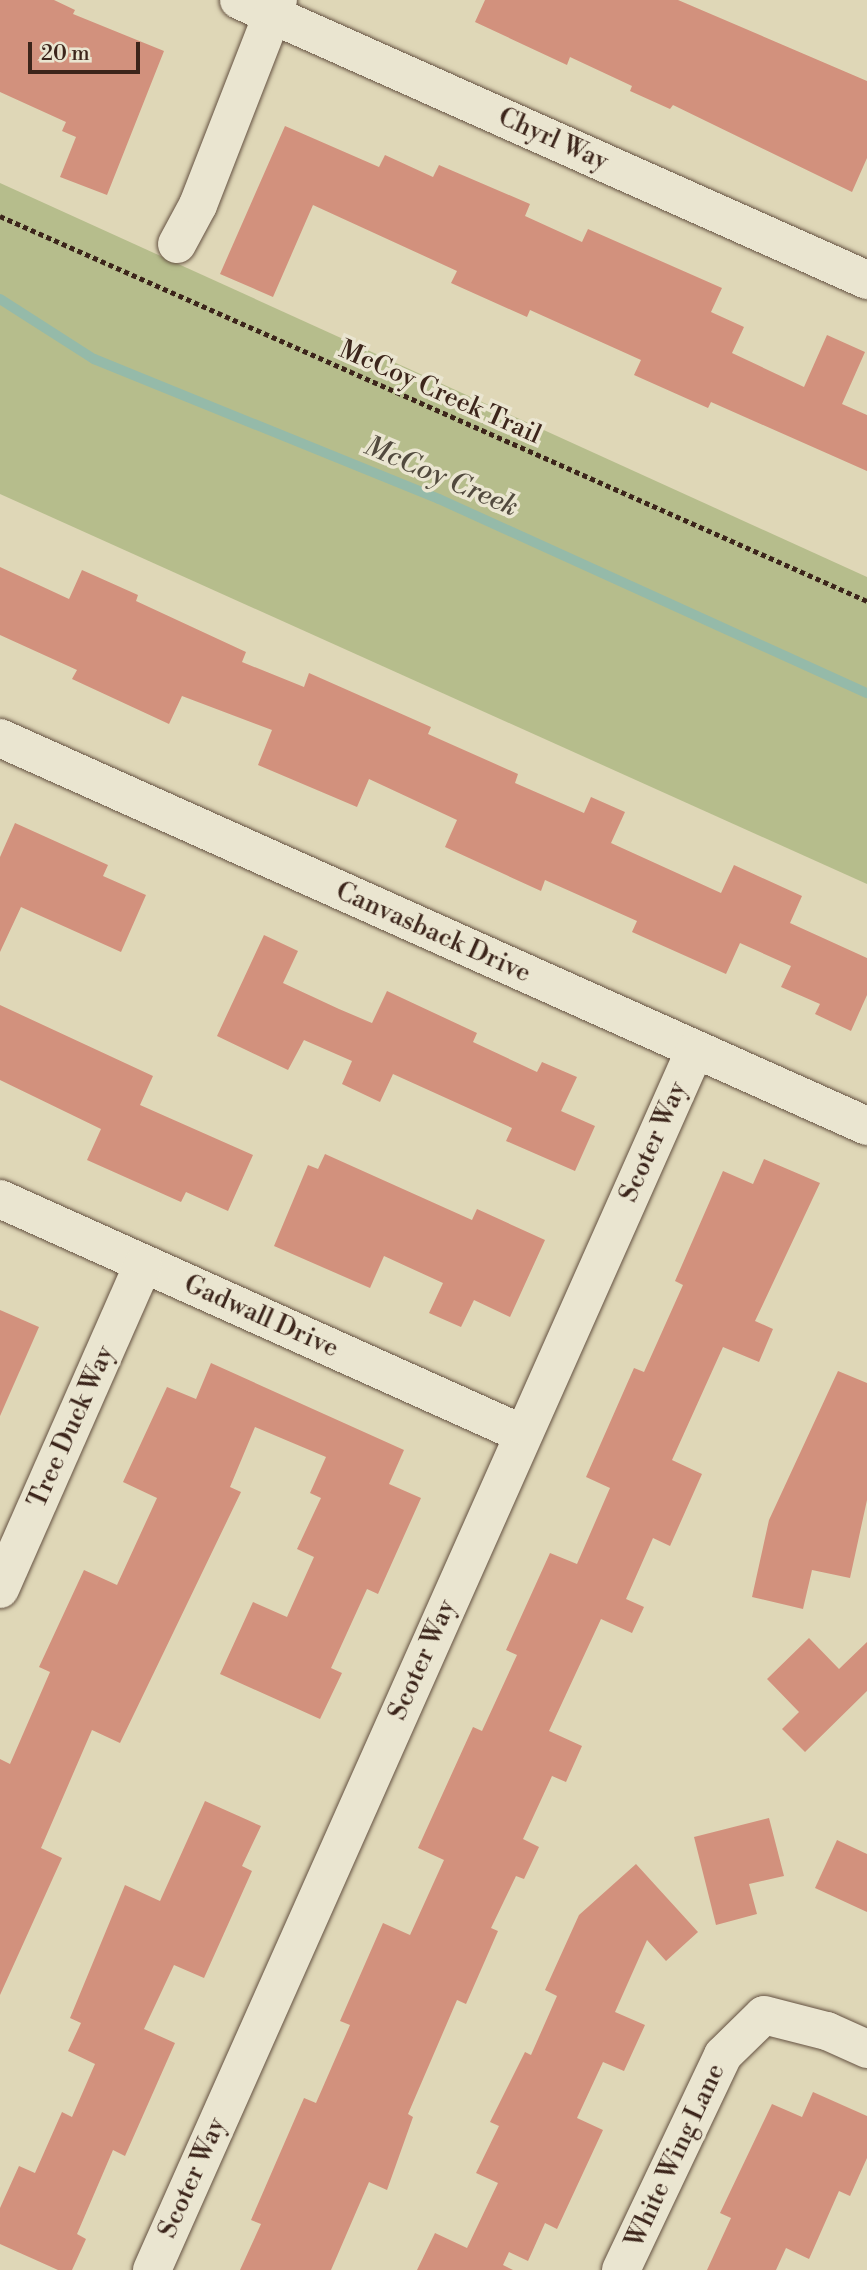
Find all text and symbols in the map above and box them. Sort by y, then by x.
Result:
scale bar [32,28,144,72]
text: 20 m [41,41,90,67]
street label: Chyrl Way [493,102,613,178]
street label: McCoy Creek Trail [334,334,546,452]
water label: McCoy Creek [359,430,523,524]
street label: Canvasback Drive [331,876,535,990]
street label: Scoter Way [614,1077,694,1207]
street label: Gadwall Drive [179,1269,343,1365]
street label: Tree Duck Way [22,1341,122,1513]
street label: Scoter Way [383,1595,463,1725]
street label: White Wing Lane [620,2059,732,2253]
street label: Scoter Way [153,2113,233,2243]

